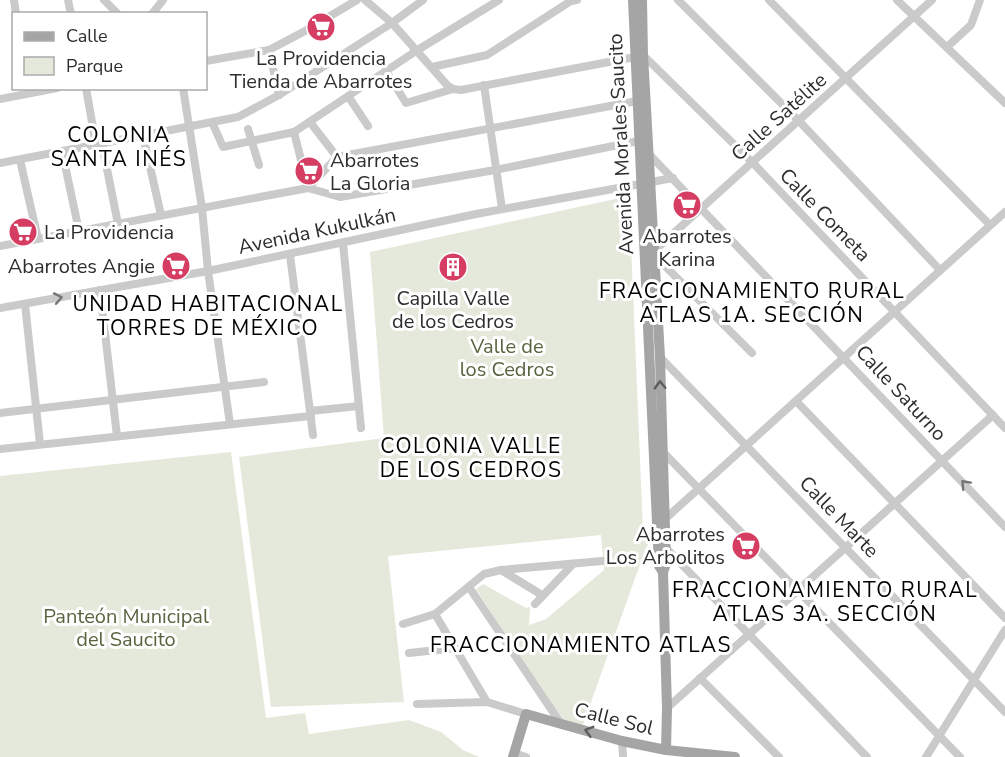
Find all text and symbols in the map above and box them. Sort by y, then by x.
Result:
supermarket icon: La Providencia Tienda de Abarrotes [305,11,337,43]
legend [12,12,207,90]
text: Calle [66,24,108,48]
street label: Avenida Morales Saucito [602,33,640,255]
place label: La Providencia Tienda de Abarrotes [230,45,412,95]
text: Parque [66,54,123,78]
street label: Calle Satélite [725,67,833,167]
district label: COLONIA SANTA INÉS [51,121,187,173]
place label: Abarrotes La Gloria [330,147,419,197]
supermarket icon: Abarrotes La Gloria [293,155,325,187]
street label: Calle Cometa [773,162,877,268]
supermarket icon: Abarrotes Karina [671,189,703,221]
street label: Avenida Kukulkán [236,201,398,261]
supermarket icon: La Providencia [7,216,39,248]
place label: La Providencia [44,219,174,246]
place label: Abarrotes Karina [642,223,732,273]
supermarket icon: Abarrotes Angie [160,250,192,282]
building icon: Capilla Valle de los Cedros [437,251,469,283]
place label: Abarrotes Angie [8,253,155,280]
district label: FRACCIONAMIENTO RURAL ATLAS 1A. SECCIÓN [599,277,905,329]
place label: Capilla Valle de los Cedros [392,285,514,335]
district label: UNIDAD HABITACIONAL TORRES DE MÉXICO [72,290,344,342]
one-way arrow [52,292,62,305]
park label: Valle de los Cedros [460,333,554,383]
street label: Calle Saturno [850,339,952,447]
one-way arrow [654,380,667,389]
district label: COLONIA VALLE DE LOS CEDROS [380,432,562,484]
street label: Calle Marte [793,470,885,564]
one-way arrow [961,481,972,491]
place label: Abarrotes Los Arbolitos [606,521,725,571]
supermarket icon: Abarrotes Los Arbolitos [730,530,762,562]
district label: FRACCIONAMIENTO RURAL ATLAS 3A. SECCIÓN [672,576,978,628]
park label: Panteón Municipal del Saucito [43,603,209,653]
district label: FRACCIONAMIENTO ATLAS [430,631,732,659]
street label: Calle Sol [572,696,656,742]
one-way arrow [584,726,594,739]

